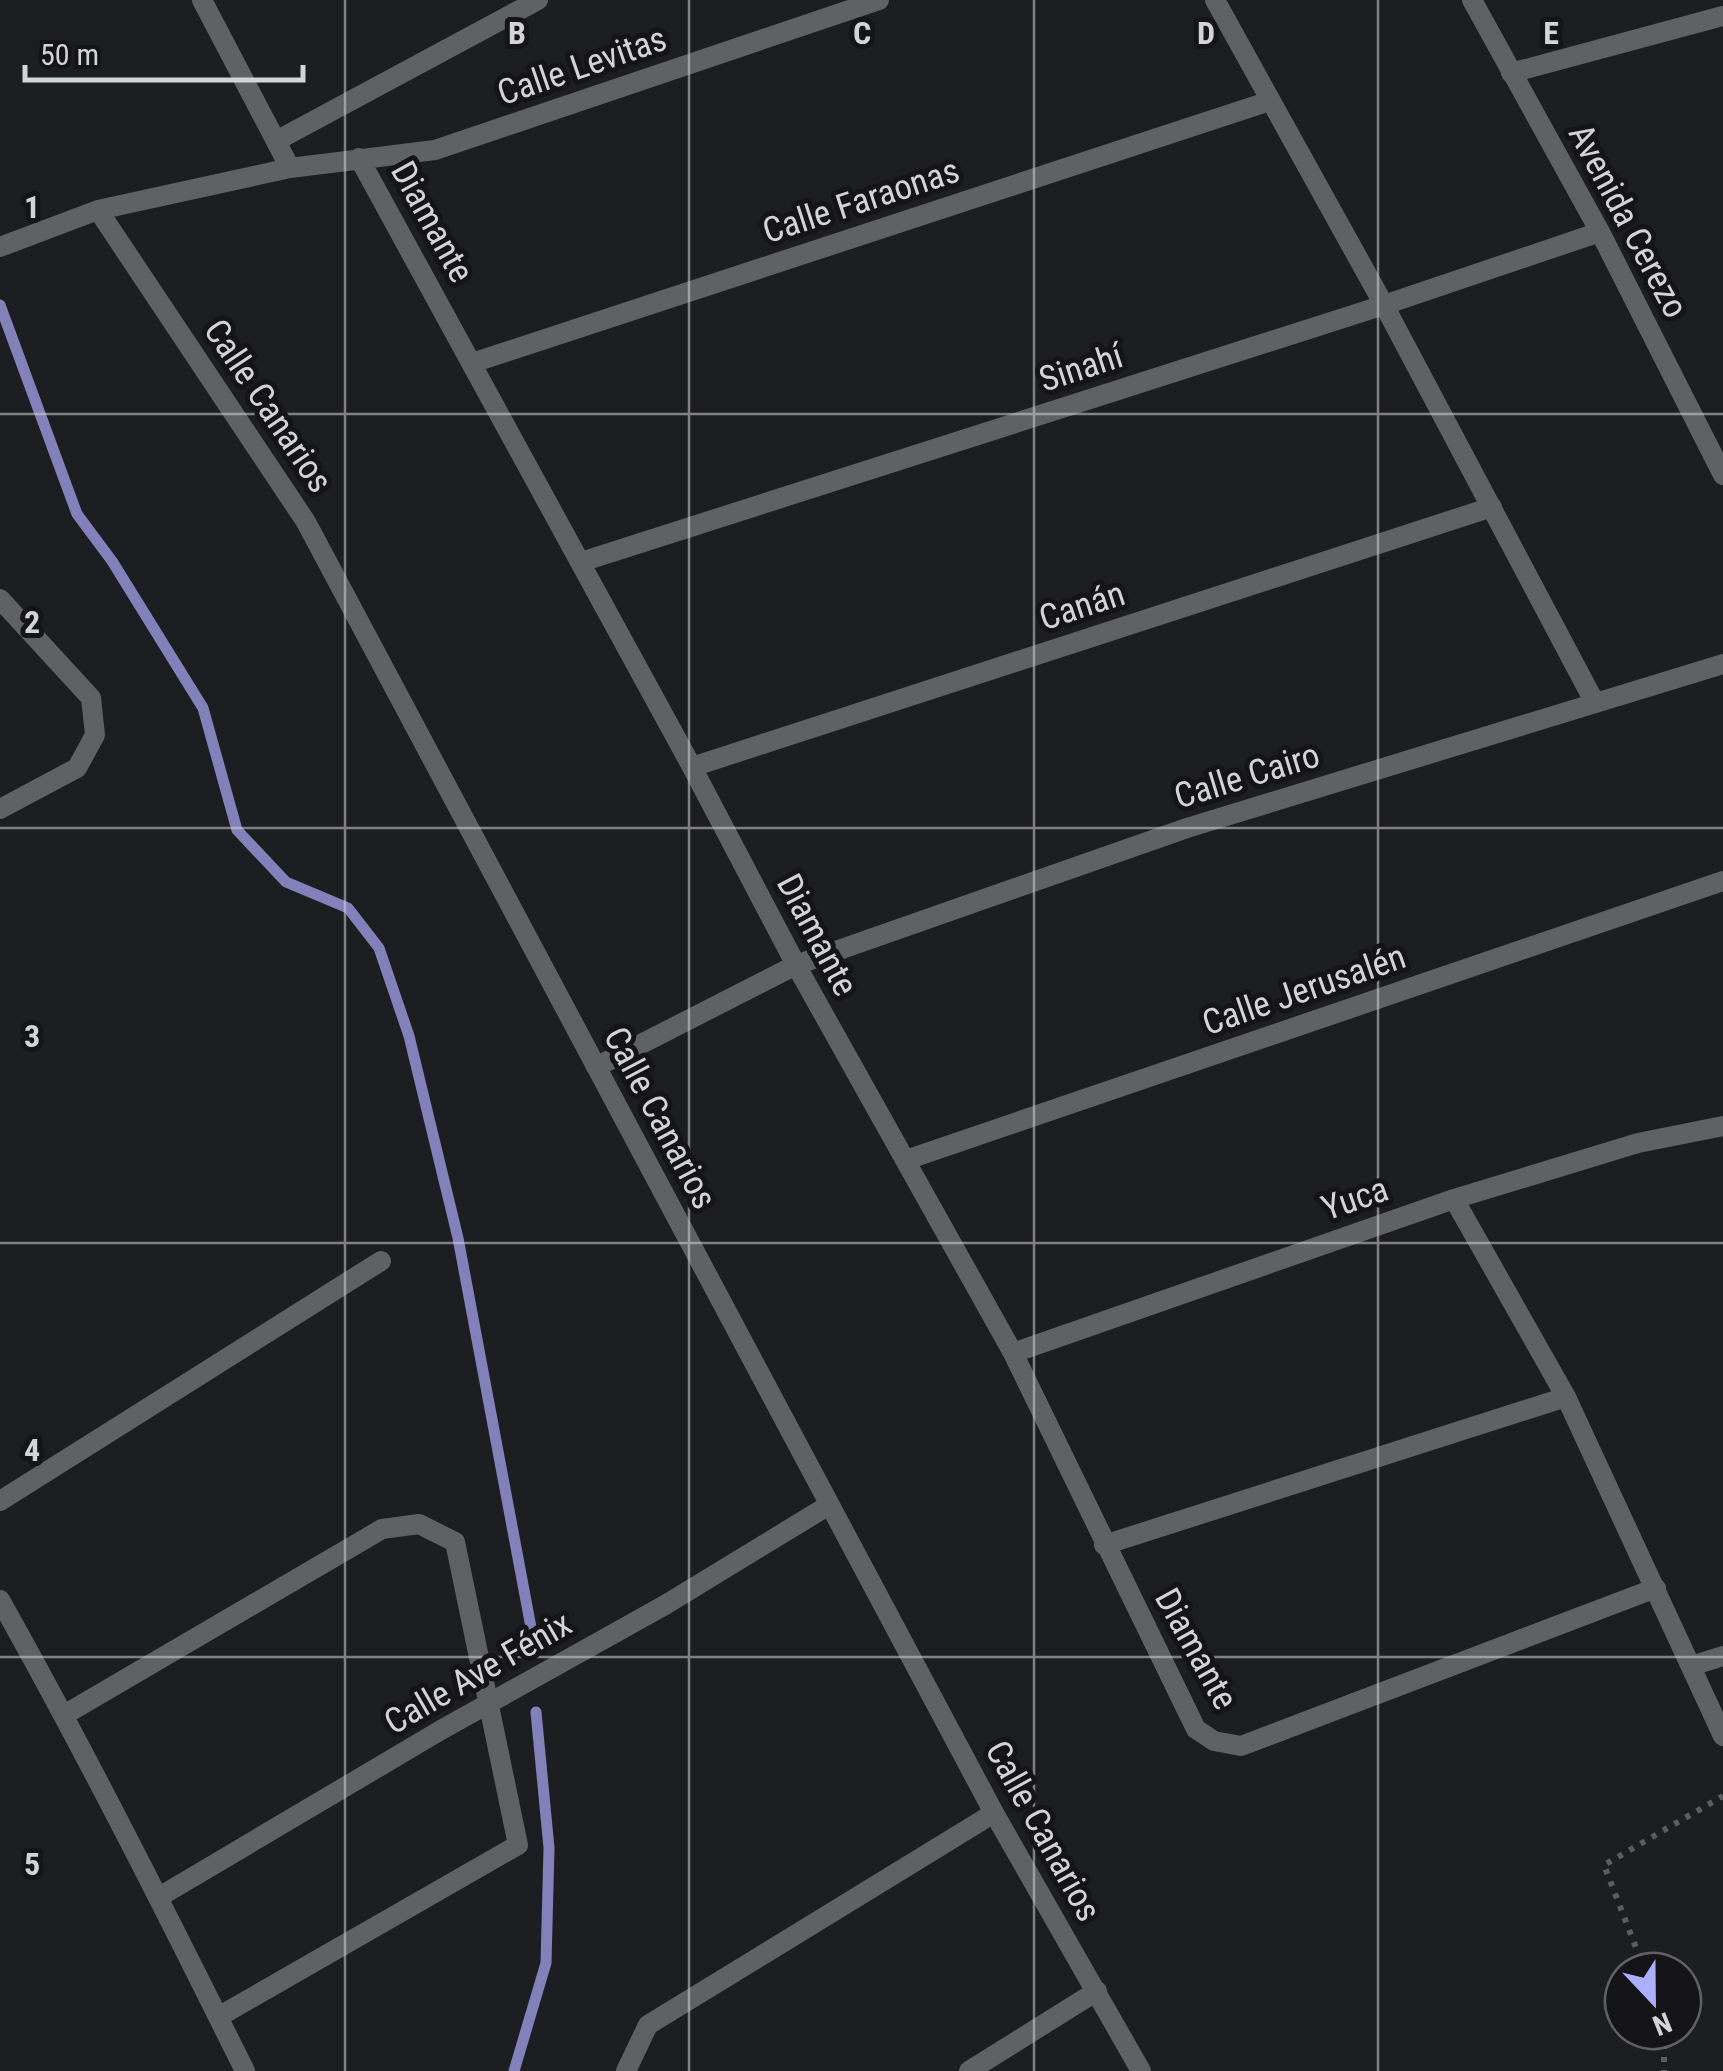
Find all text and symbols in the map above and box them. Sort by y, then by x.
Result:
text: B [508,14,526,52]
text: C [853,14,871,52]
text: D [1197,14,1215,52]
text: E [1543,14,1559,52]
street label: Calle Levitas [492,18,672,114]
scale bar [25,20,302,82]
text: 50 m [40,37,99,72]
street label: Avenida Cerezo [1560,117,1696,325]
street label: Calle Faraonas [758,150,964,252]
street label: Diamante [382,155,482,289]
text: 1 [24,188,40,226]
street label: Calle Canarios [195,312,341,500]
street label: Sinahí [1034,335,1129,401]
street label: Canán [1034,573,1130,639]
text: 2 [24,603,40,641]
street label: Calle Cairo [1169,735,1325,817]
street label: Diamante [768,867,866,1003]
street label: Calle Jerusalén [1197,936,1411,1044]
text: 3 [24,1017,40,1055]
street label: Calle Canarios [595,1020,725,1216]
street label: Yuca [1316,1169,1394,1229]
text: 4 [24,1431,40,1469]
street label: Diamante [1146,1582,1246,1716]
street label: Calle Ave Fénix [377,1603,579,1743]
street label: Calle Canarios [977,1734,1109,1928]
text: 5 [24,1845,40,1883]
north arrow [1603,1951,1703,2051]
text: N [1648,2005,1676,2042]

